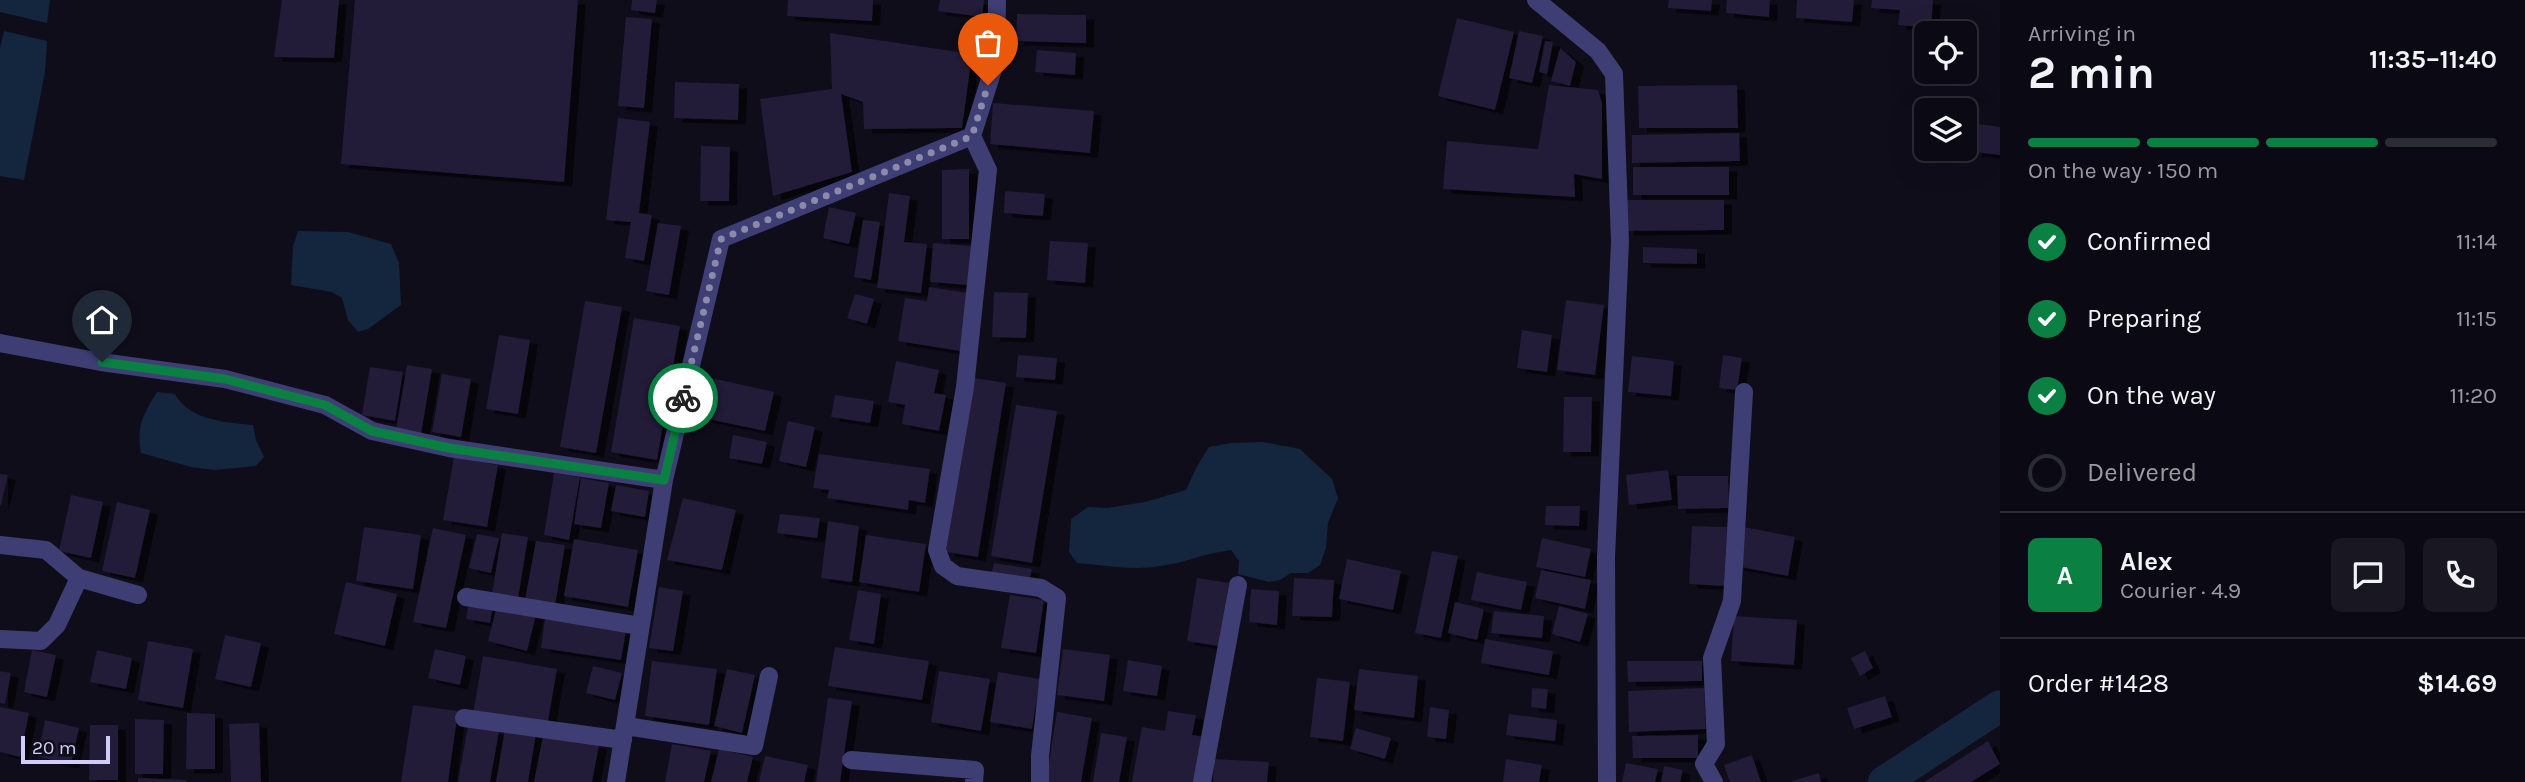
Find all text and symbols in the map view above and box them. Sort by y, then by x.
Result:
pin [958,13,1018,85]
text: Arriving in [2028,20,2136,47]
map controls [1914,21,1977,161]
button: locate [1914,21,1977,84]
icon: bag [969,24,1007,62]
text: 11:35–11:40 [2369,44,2497,75]
text: 2 min [2028,46,2155,100]
button: layers [1914,98,1977,161]
text: On the way · 150 m [2028,157,2218,184]
icon: check [2028,223,2066,261]
text: Confirmed [2087,226,2212,257]
text: 11:14 [2456,228,2497,255]
pin [72,290,132,362]
icon: check [2028,300,2066,338]
icon: home [83,301,121,339]
text: Preparing [2087,303,2201,334]
text: 11:15 [2456,305,2497,332]
courier [648,363,718,433]
icon: check [2028,377,2066,415]
icon: bike [664,379,702,417]
text: On the way [2087,380,2216,411]
text: 11:20 [2450,382,2497,409]
text: Delivered [2087,457,2197,488]
button: chat [2331,538,2405,612]
button: phone [2423,538,2497,612]
text: Alex [2120,546,2172,577]
text: A [2057,560,2073,591]
text: Courier · 4.9 [2120,577,2241,604]
text: Order #1428 [2028,668,2169,699]
text: $14.69 [2417,668,2497,699]
scale bar [21,733,110,765]
text: 20 m [32,737,77,759]

